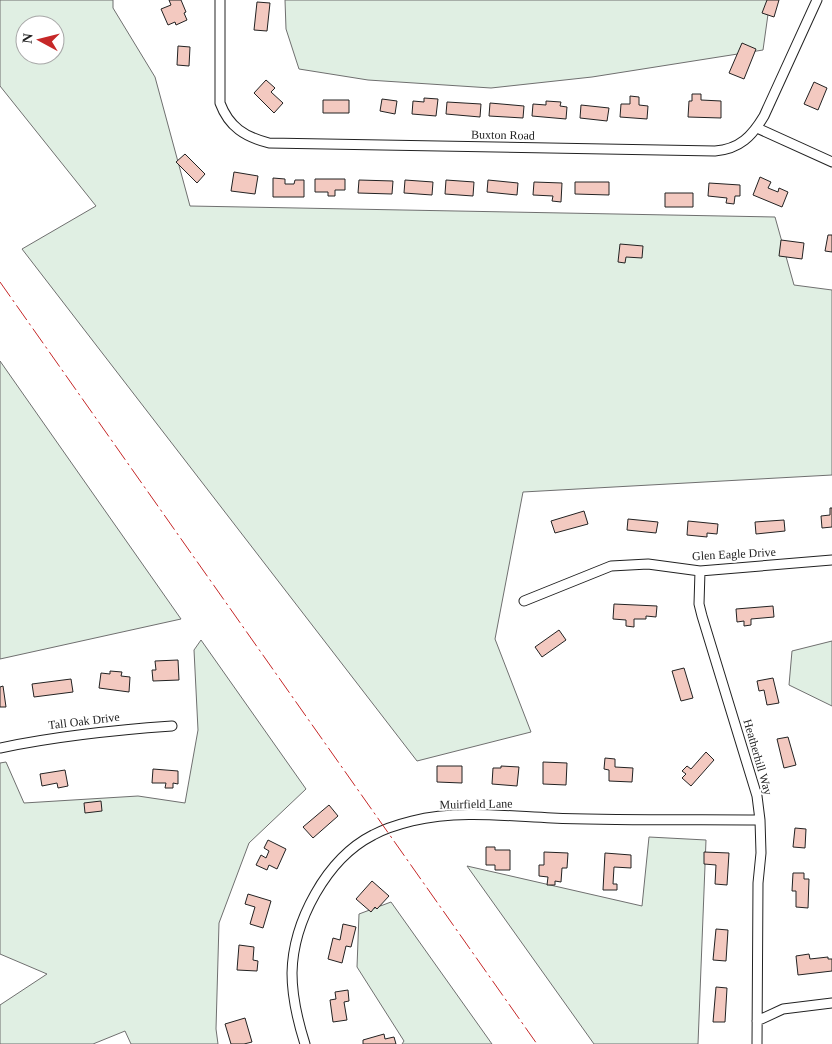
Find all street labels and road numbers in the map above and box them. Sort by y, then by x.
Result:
street label: Buxton Road [471,127,535,143]
street label: Glen Eagle Drive [692,545,776,563]
street label: Tall Oak Drive [48,710,120,732]
street label: Heatherhill Way [740,717,776,797]
street label: Muirfield Lane [439,796,513,812]

